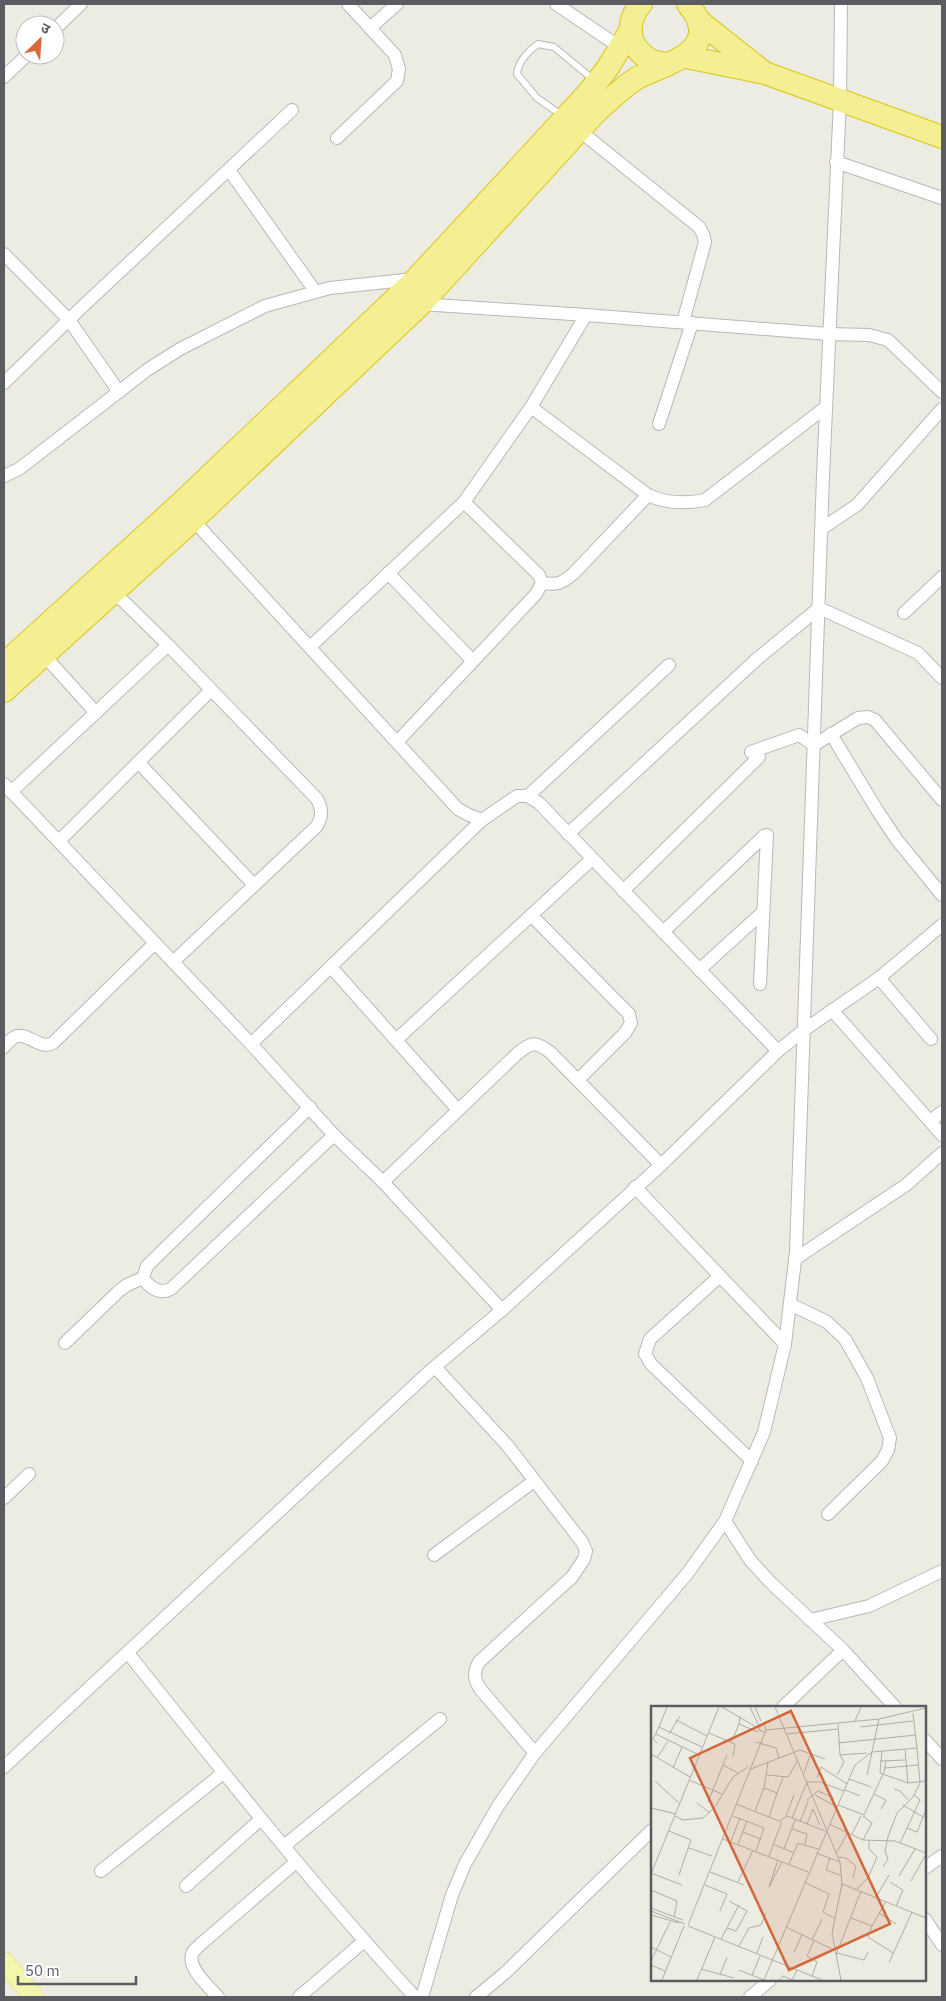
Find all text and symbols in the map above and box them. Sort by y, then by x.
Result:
north arrow [15,15,65,65]
text: उ [38,18,54,38]
inset map [651,1706,926,1981]
scale bar [18,1954,135,1986]
text: 50 m [25,1961,60,1980]

